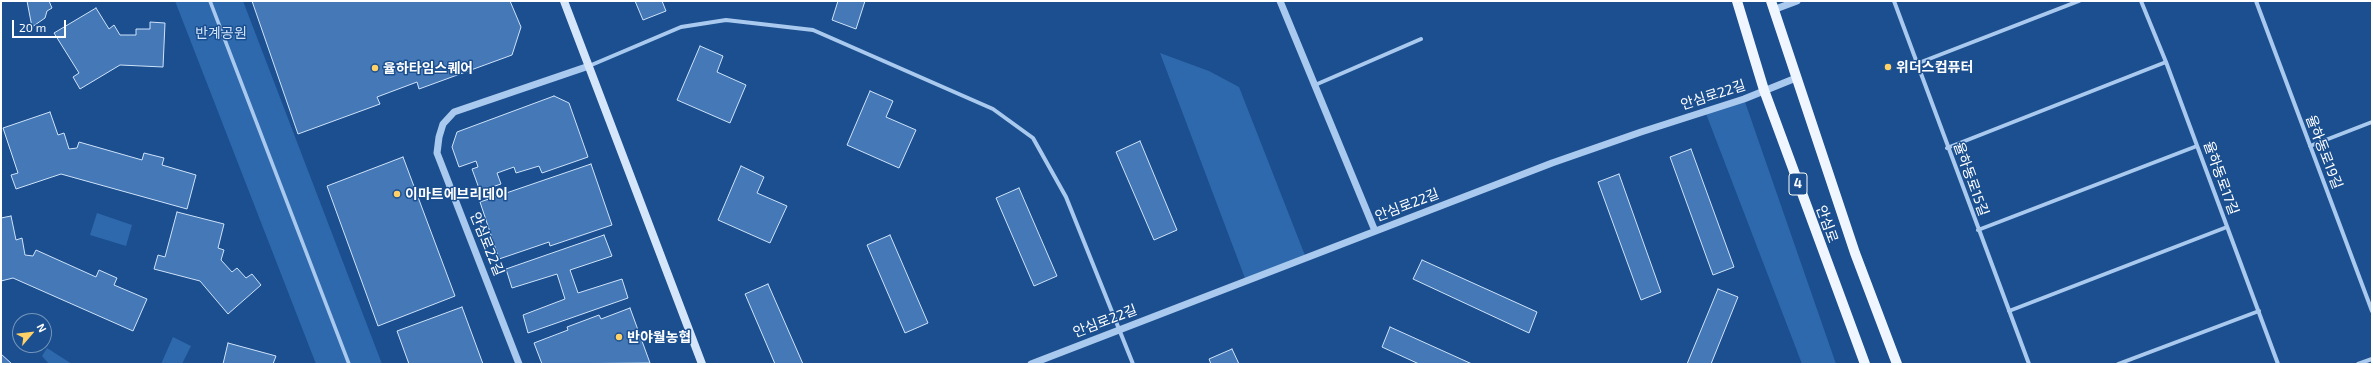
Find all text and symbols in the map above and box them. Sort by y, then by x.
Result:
scale bar [14,12,68,38]
text: 20 m [19,20,46,34]
park label: 반계공원 [195,25,247,41]
place label: 위더스컴퓨터 [1896,59,1973,75]
place label: 율하타임스퀘어 [383,60,473,76]
marker: 위더스컴퓨터 [1883,62,1893,72]
marker: 율하타임스퀘어 [370,63,380,73]
street label: 안심로22길 [1678,77,1748,113]
street label: 율하동로19길 [2302,113,2346,191]
street label: 율하동로17길 [2200,139,2242,217]
street label: 율하동로15길 [1950,140,1992,218]
road number: 4 [1789,173,1807,195]
street label: 안심로22길 [1373,185,1441,225]
place label: 이마트에브리데이 [405,186,508,202]
marker: 이마트에브리데이 [392,189,402,199]
street label: 안심로 [1812,203,1842,245]
street label: 안심로22길 [467,210,507,278]
street label: 안심로22길 [1071,301,1139,341]
north arrow [12,313,52,353]
text: N [35,321,50,334]
place label: 반야월농협 [627,329,691,345]
marker: 반야월농협 [614,332,624,342]

